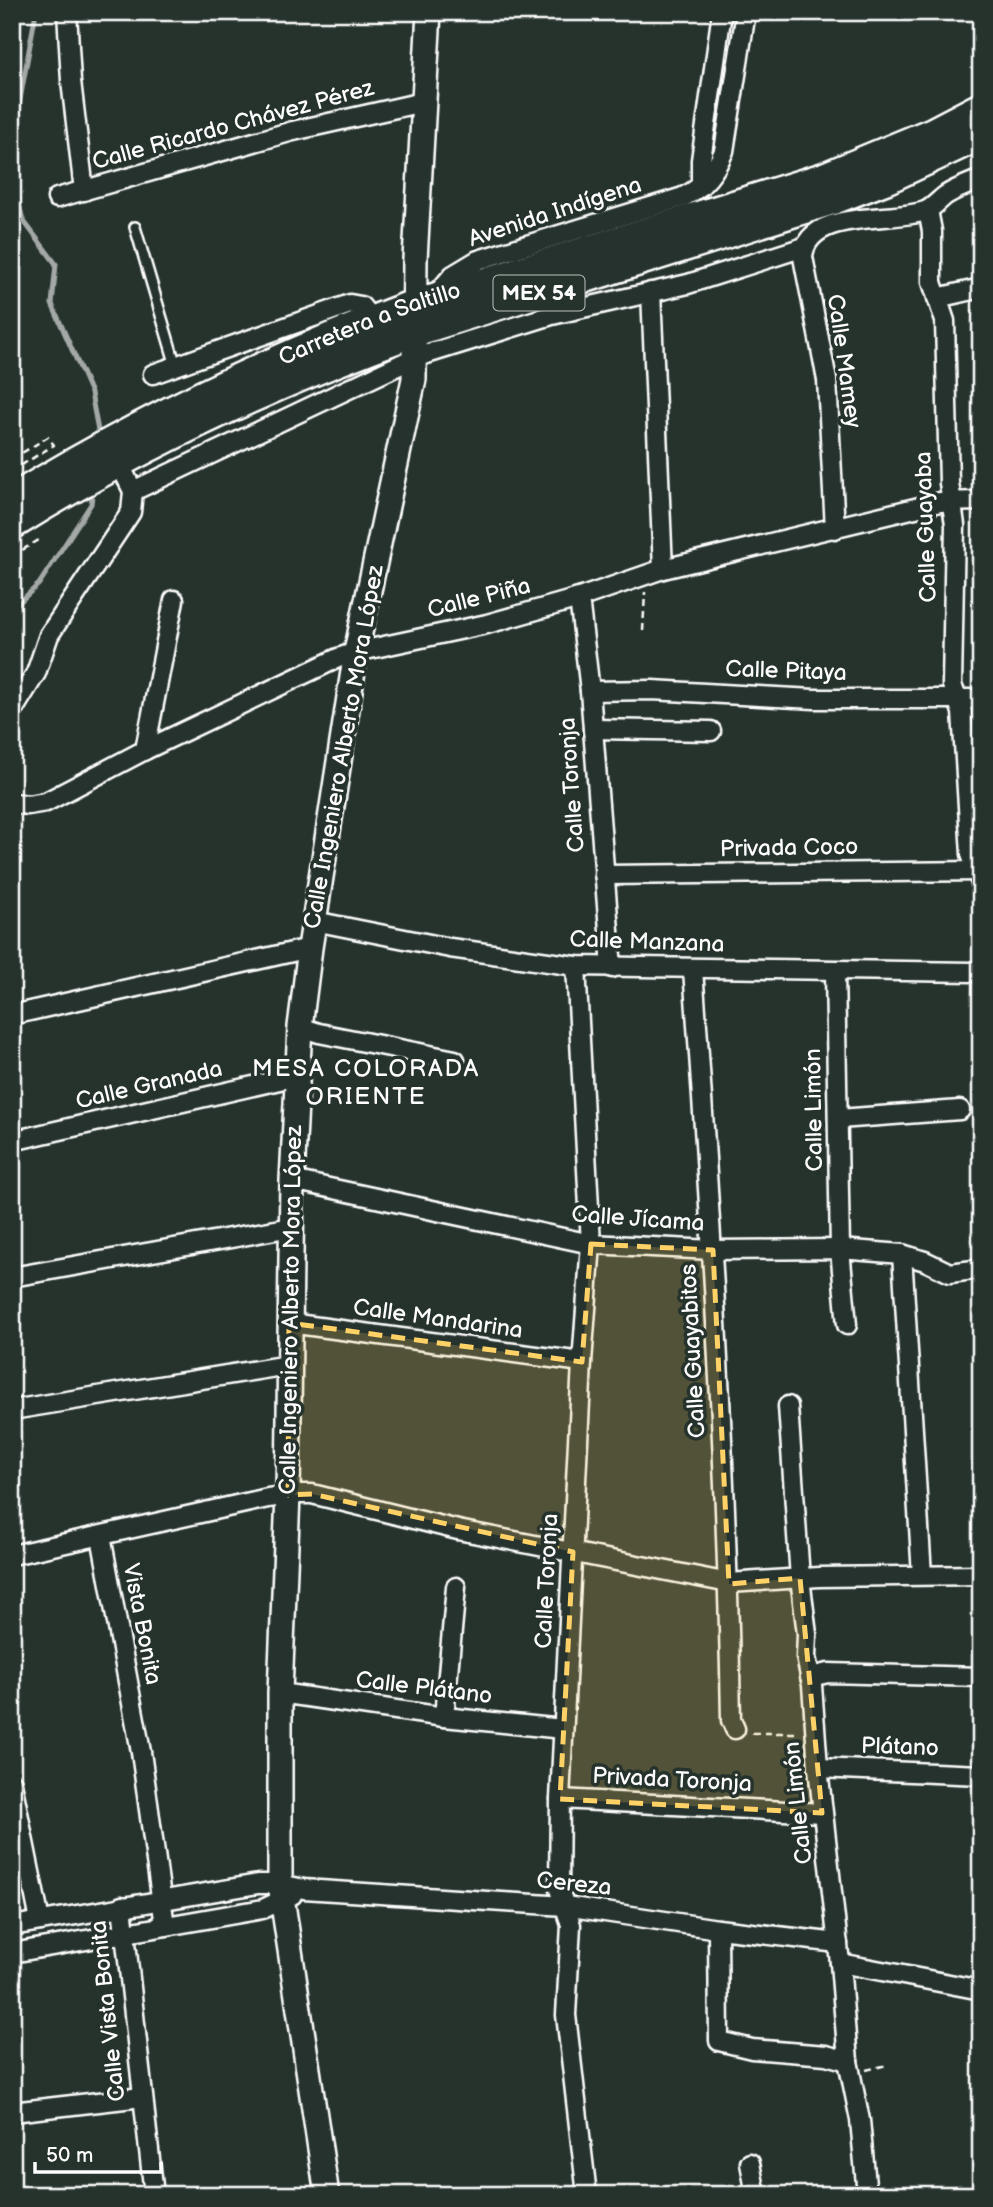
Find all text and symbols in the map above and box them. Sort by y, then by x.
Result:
street label: Calle Ricardo Chávez Pérez [89,74,378,176]
street label: Avenida Indígena [465,171,645,253]
street label: Carretera a Saltillo [274,276,464,372]
road number: MEX 54 [494,276,584,310]
street label: Calle Mamey [821,292,867,430]
street label: Calle Guayaba [909,451,943,603]
street label: Calle Ingeniero Alberto Mora López [298,562,390,931]
street label: Calle Piña [425,572,533,624]
street label: Calle Pitaya [725,655,847,687]
street label: Calle Toronja [553,716,591,854]
street label: Privada Coco [720,833,858,863]
street label: Calle Manzana [569,925,725,959]
street label: Calle Limón [799,1048,829,1172]
district label: MESA COLORADA ORIENTE [252,1054,480,1111]
street label: Calle Granada [73,1055,225,1115]
street label: Calle Ingeniero Alberto Mora López [274,1124,308,1495]
street label: Calle Jícama [571,1200,705,1238]
street label: Calle Guayabitos [674,1263,712,1439]
street label: Calle Mandarina [351,1293,525,1345]
street label: Calle Toronja [529,1513,565,1649]
street label: Vista Bonita [117,1561,167,1687]
street label: Calle Plátano [354,1666,494,1710]
street label: Plátano [861,1732,939,1762]
street label: Calle Limón [778,1740,818,1866]
street label: Privada Toronja [592,1762,752,1798]
street label: Cereza [535,1866,613,1902]
street label: Calle Vista Bonita [85,1919,131,2103]
scale bar [35,2130,161,2174]
text: 50 m [46,2143,93,2168]

